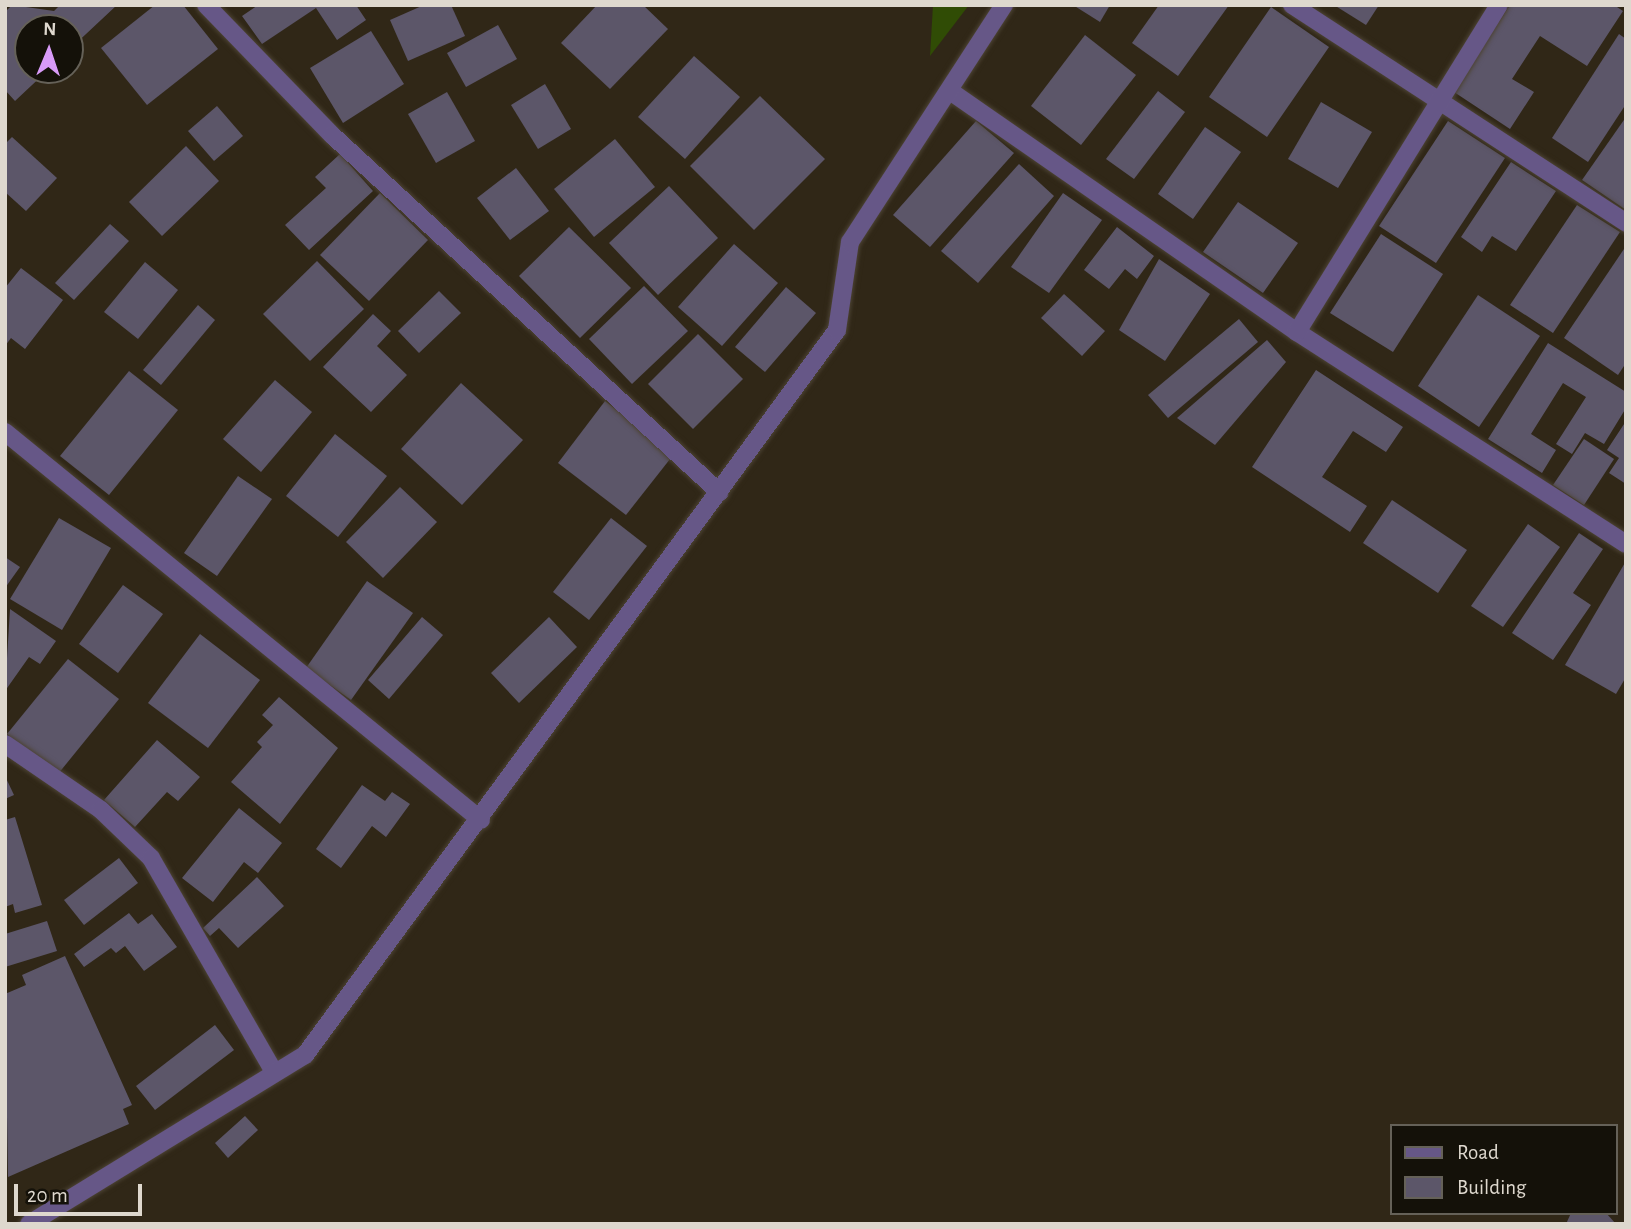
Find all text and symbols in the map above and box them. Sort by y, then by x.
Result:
north arrow [14,14,84,84]
text: N [43,20,57,39]
legend [1390,1124,1617,1215]
text: Road [1457,1142,1499,1163]
scale bar [18,1170,145,1214]
text: Building [1457,1177,1526,1198]
text: 20 m [27,1185,68,1206]

